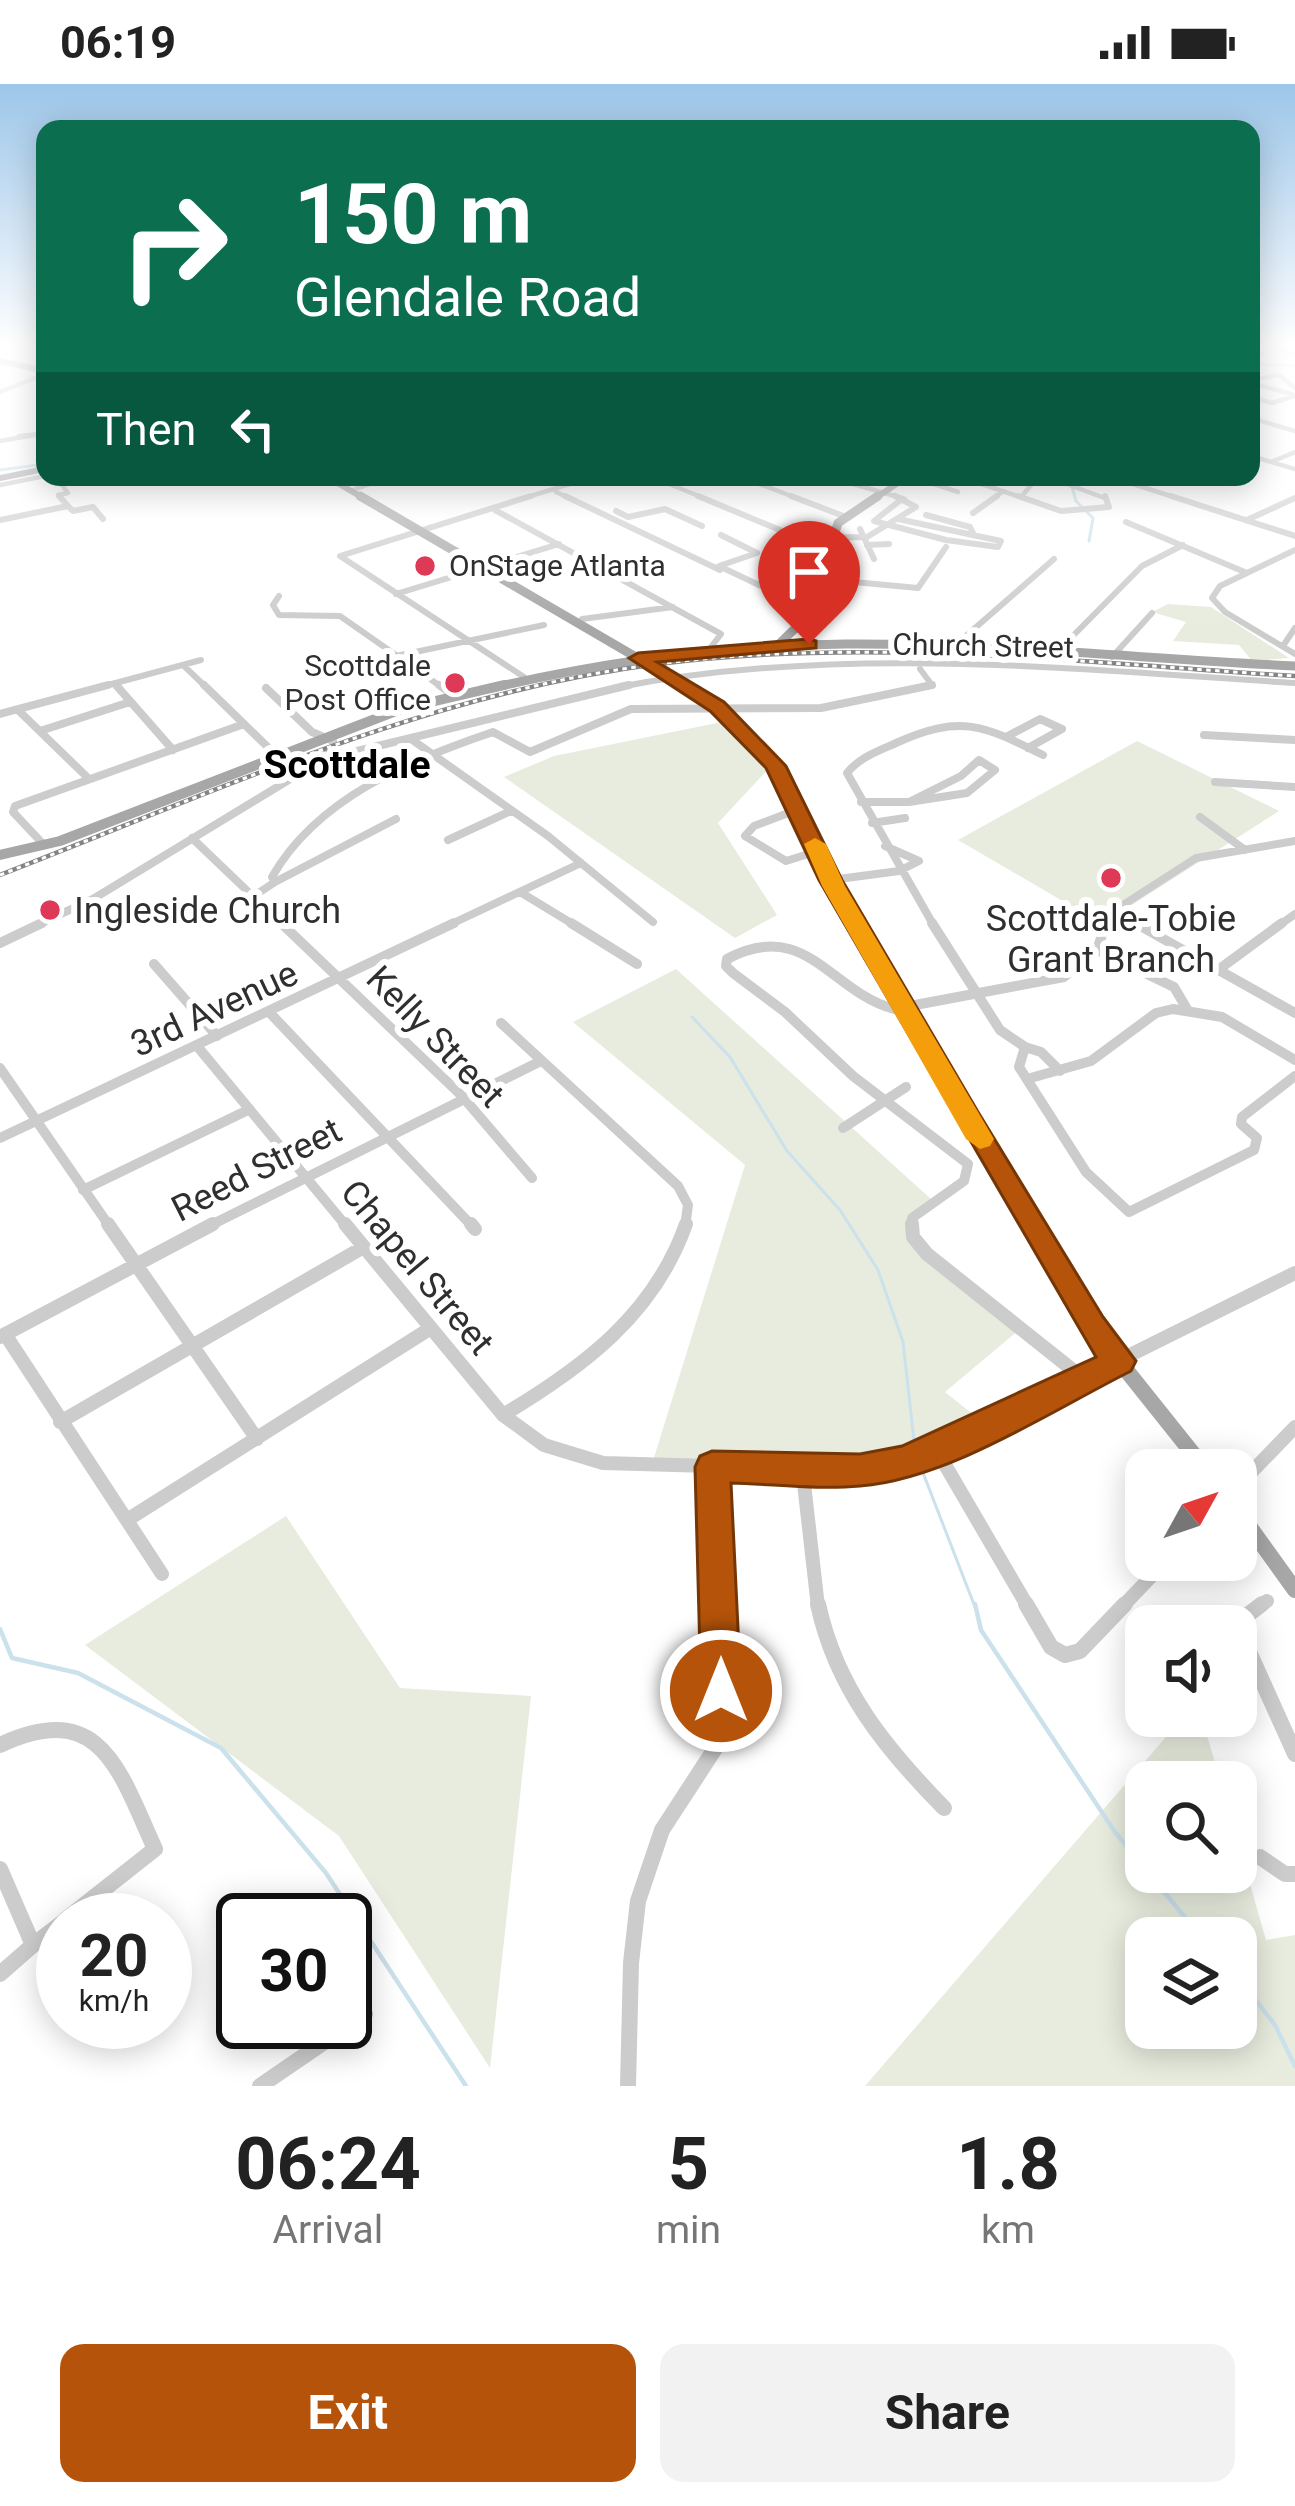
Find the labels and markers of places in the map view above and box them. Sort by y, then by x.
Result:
pin [758,521,860,644]
place label: OnStage Atlanta [449,548,666,583]
marker: OnStage Atlanta [412,553,438,579]
place label: Scottdale Post Office [285,648,431,717]
marker: Scottdale Post Office [442,670,468,696]
marker: Scottdale-Tobie Grant Branch [1098,865,1124,891]
place label: Ingleside Church [74,890,341,932]
marker: Ingleside Church [37,897,63,923]
place label: Scottdale-Tobie Grant Branch [986,898,1236,981]

